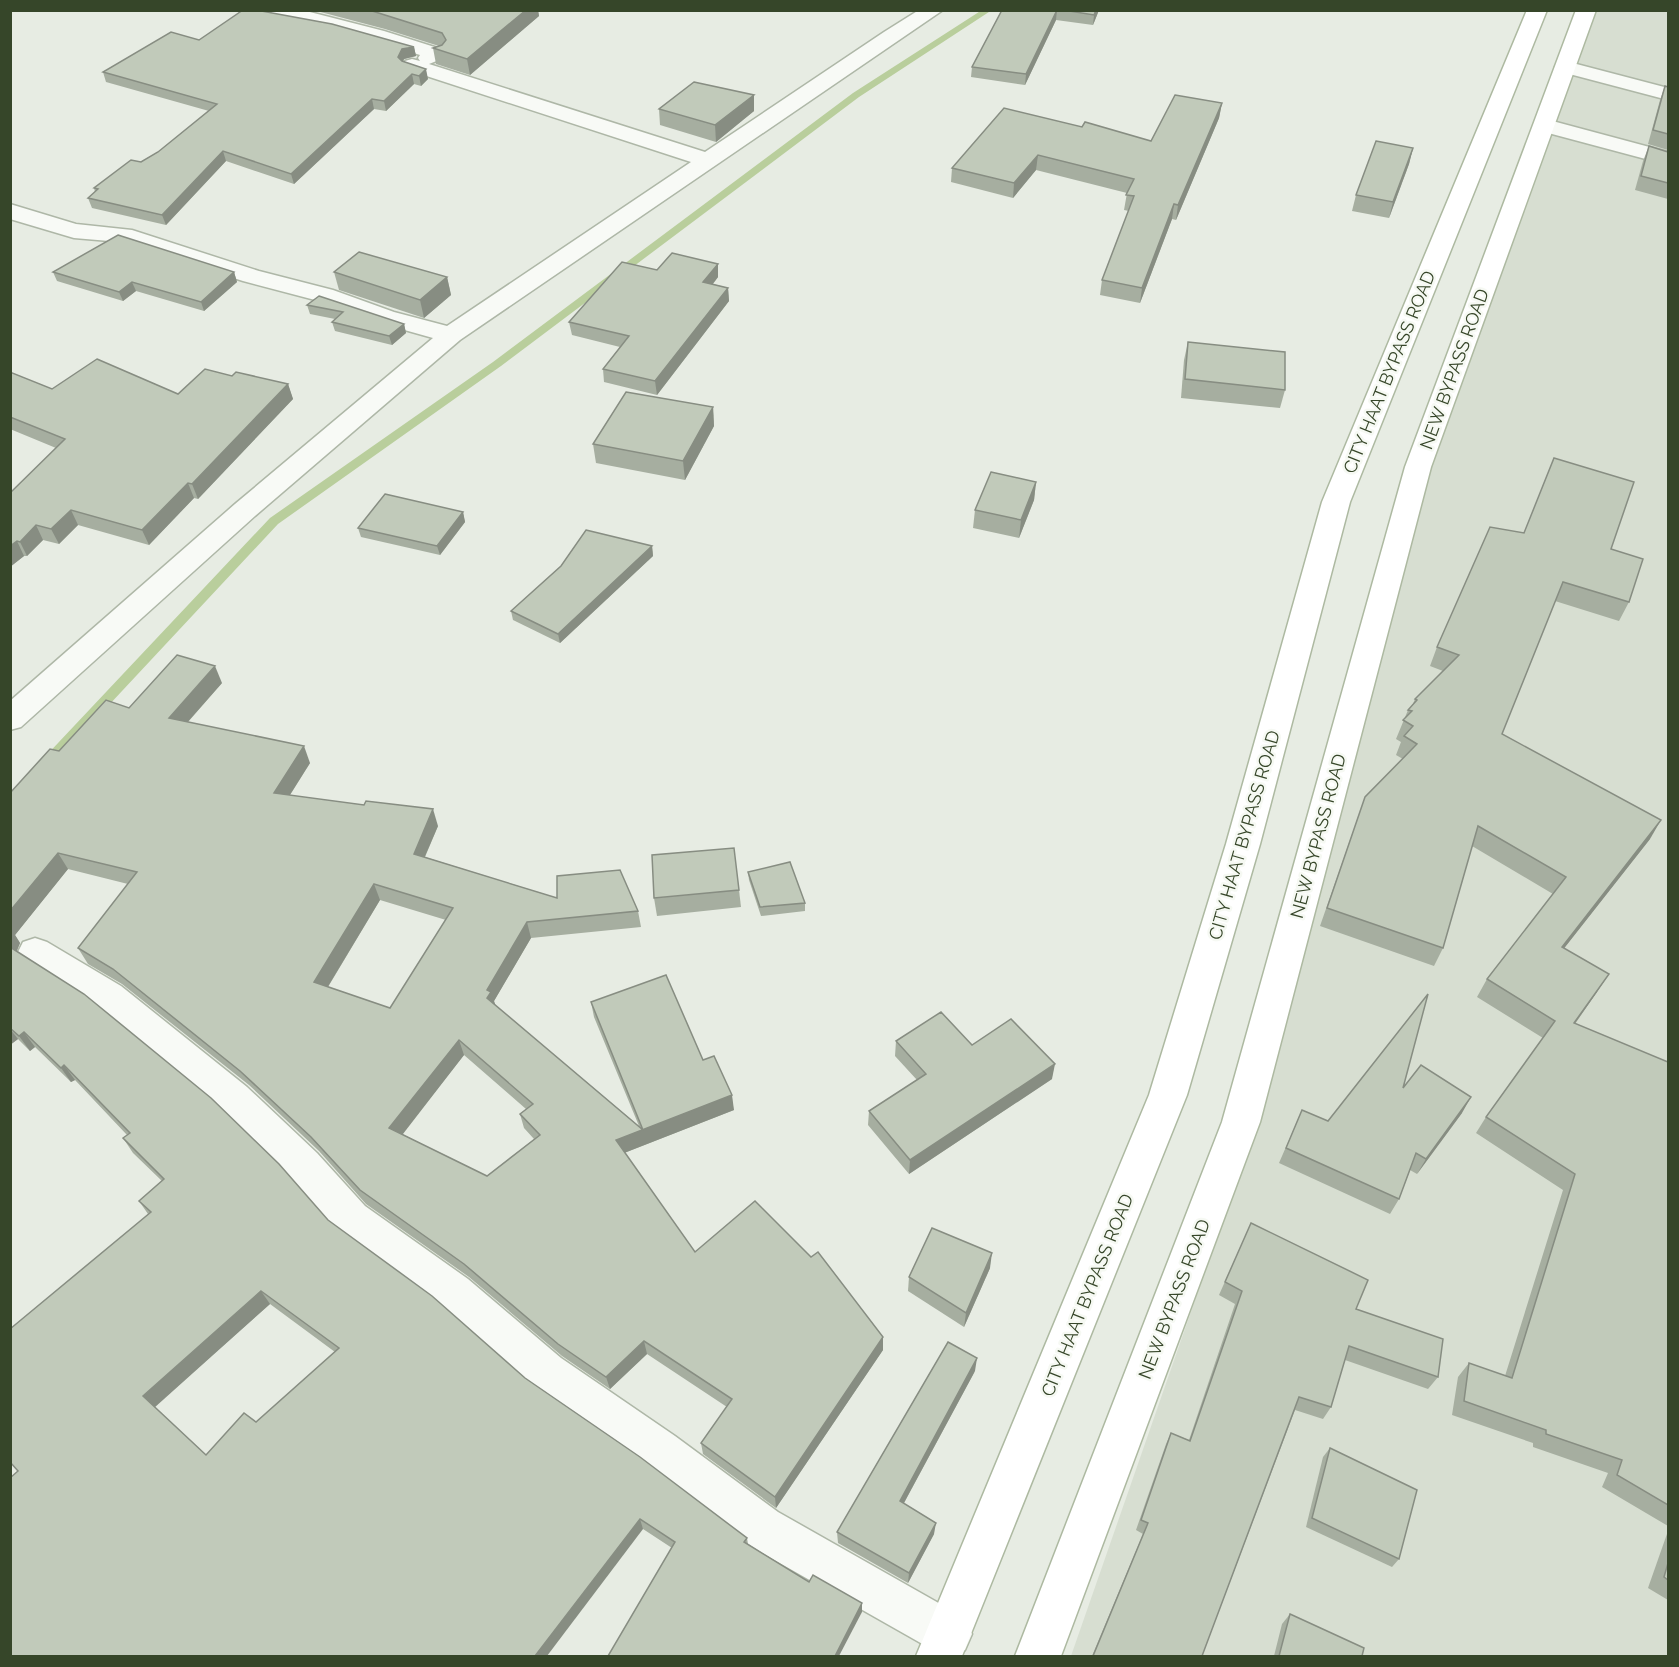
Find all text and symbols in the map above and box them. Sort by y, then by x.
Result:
street label: CITY HAAT BYPASS ROAD [1339,268,1439,476]
street label: NEW BYPASS ROAD [1415,286,1493,452]
street label: CITY HAAT BYPASS ROAD [1204,728,1284,942]
street label: NEW BYPASS ROAD [1286,751,1350,921]
street label: CITY HAAT BYPASS ROAD [1037,1191,1137,1399]
street label: NEW BYPASS ROAD [1134,1216,1214,1382]

